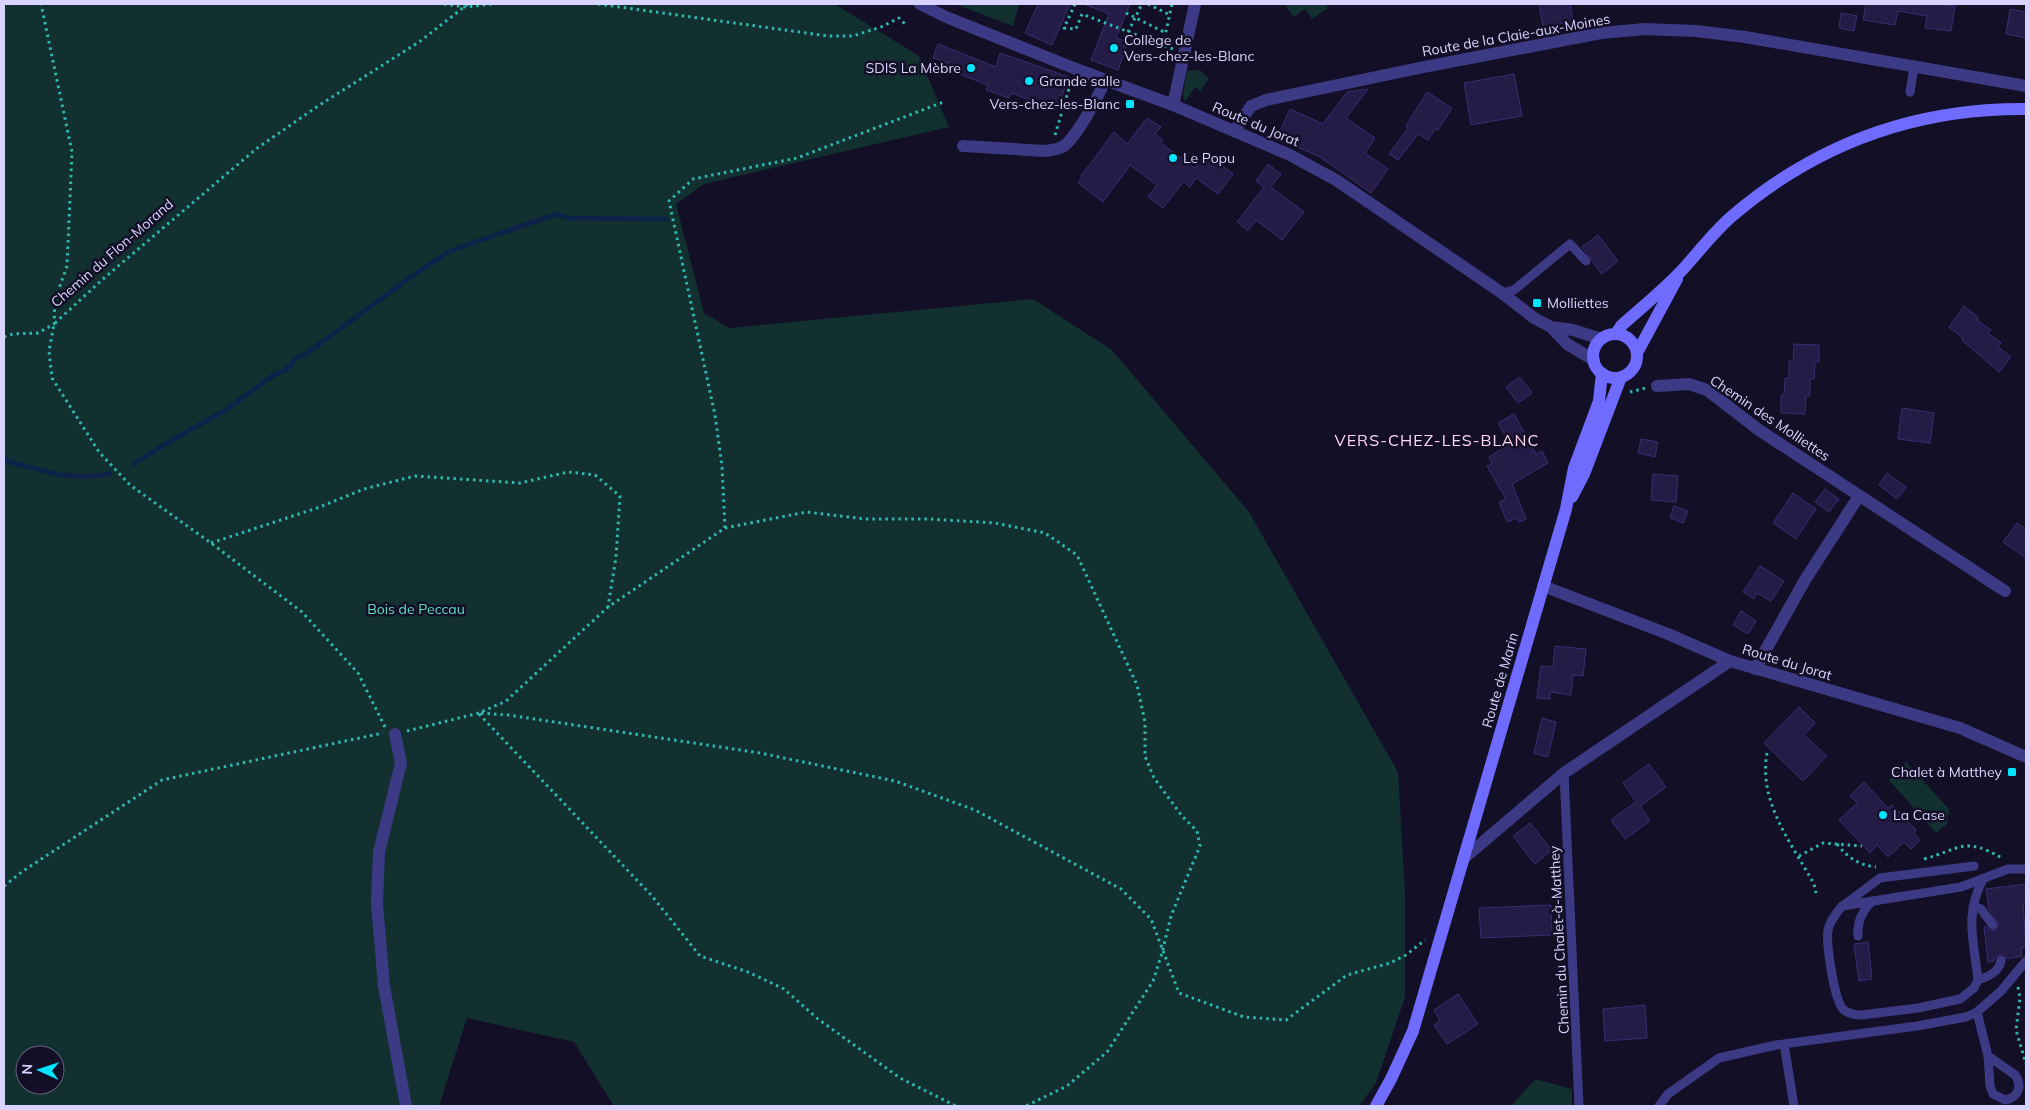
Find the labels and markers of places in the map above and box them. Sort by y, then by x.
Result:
place label: Collège de Vers-chez-les-Blanc [1124,31,1254,65]
marker: Collège de Vers-chez-les-Blanc [1108,42,1120,54]
place label: SDIS La Mèbre [865,59,961,77]
marker: SDIS La Mèbre [965,62,977,74]
place label: Grande salle [1039,72,1120,90]
marker: Grande salle [1023,75,1035,87]
place label: Vers-chez-les-Blanc [990,95,1120,113]
marker: Vers-chez-les-Blanc [1124,98,1136,110]
place label: Le Popu [1183,149,1235,167]
marker: Le Popu [1167,152,1179,164]
place label: Molliettes [1547,294,1609,312]
marker: Molliettes [1531,297,1543,309]
place label: Chalet à Matthey [1891,763,2003,781]
marker: Chalet à Matthey [2006,766,2018,778]
place label: La Case [1893,806,1945,824]
marker: La Case [1877,809,1889,821]

